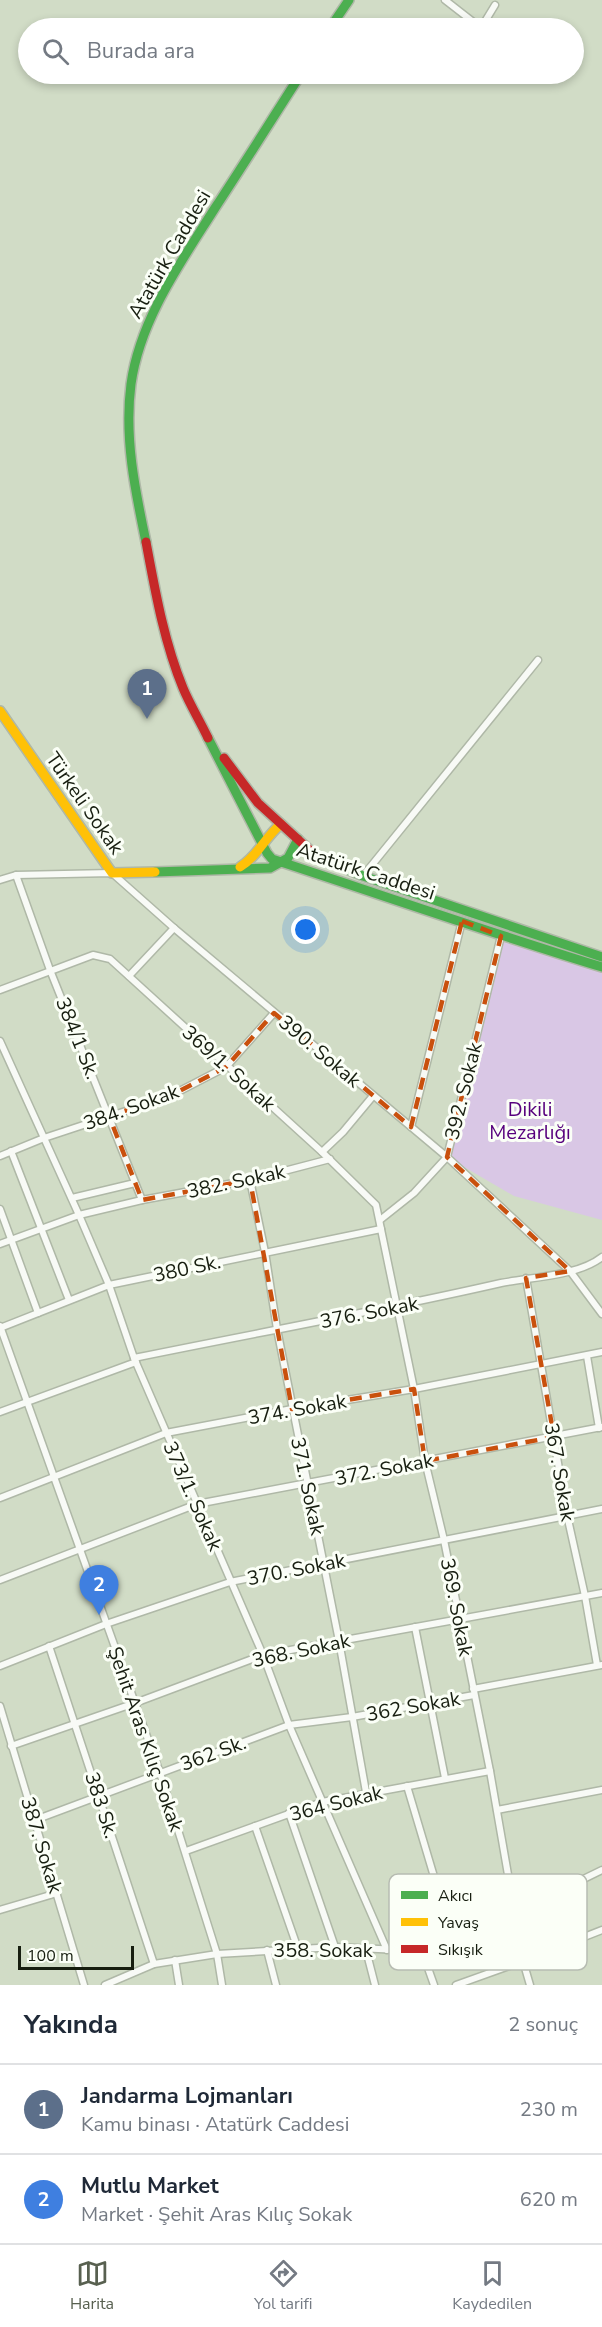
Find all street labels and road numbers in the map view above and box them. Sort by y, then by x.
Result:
street label: Atatürk Caddesi [122,185,217,324]
street label: Türkeli Sokak [39,747,130,861]
street label: Atatürk Caddesi [293,836,439,907]
street label: 384/1 Sk. [49,993,106,1083]
street label: 390. Sokak [273,1009,367,1094]
street label: 369/1. Sokak [176,1019,282,1118]
street label: 392. Sokak [438,1039,489,1143]
street label: 384. Sokak [80,1077,184,1137]
street label: 382. Sokak [185,1158,289,1205]
street label: 380 Sk. [151,1248,223,1289]
street label: 376. Sokak [318,1290,422,1335]
street label: 374. Sokak [246,1387,349,1431]
street label: 367. Sokak [538,1421,582,1524]
street label: 371. Sokak [284,1435,331,1539]
street label: 373/1. Sokak [156,1437,229,1556]
street label: 372. Sokak [333,1447,437,1492]
street label: 370. Sokak [245,1547,349,1592]
street label: 369. Sokak [434,1556,479,1660]
street label: 368. Sokak [250,1627,354,1674]
street label: Şehit Aras Kılıç Sokak [101,1643,190,1836]
street label: 362 Sokak [364,1685,463,1728]
street label: 362 Sk. [176,1729,250,1778]
street label: 383 Sk. [78,1769,125,1842]
street label: 364 Sokak [287,1779,386,1828]
street label: 387. Sokak [14,1794,69,1898]
street label: 358. Sokak [273,1937,374,1964]

